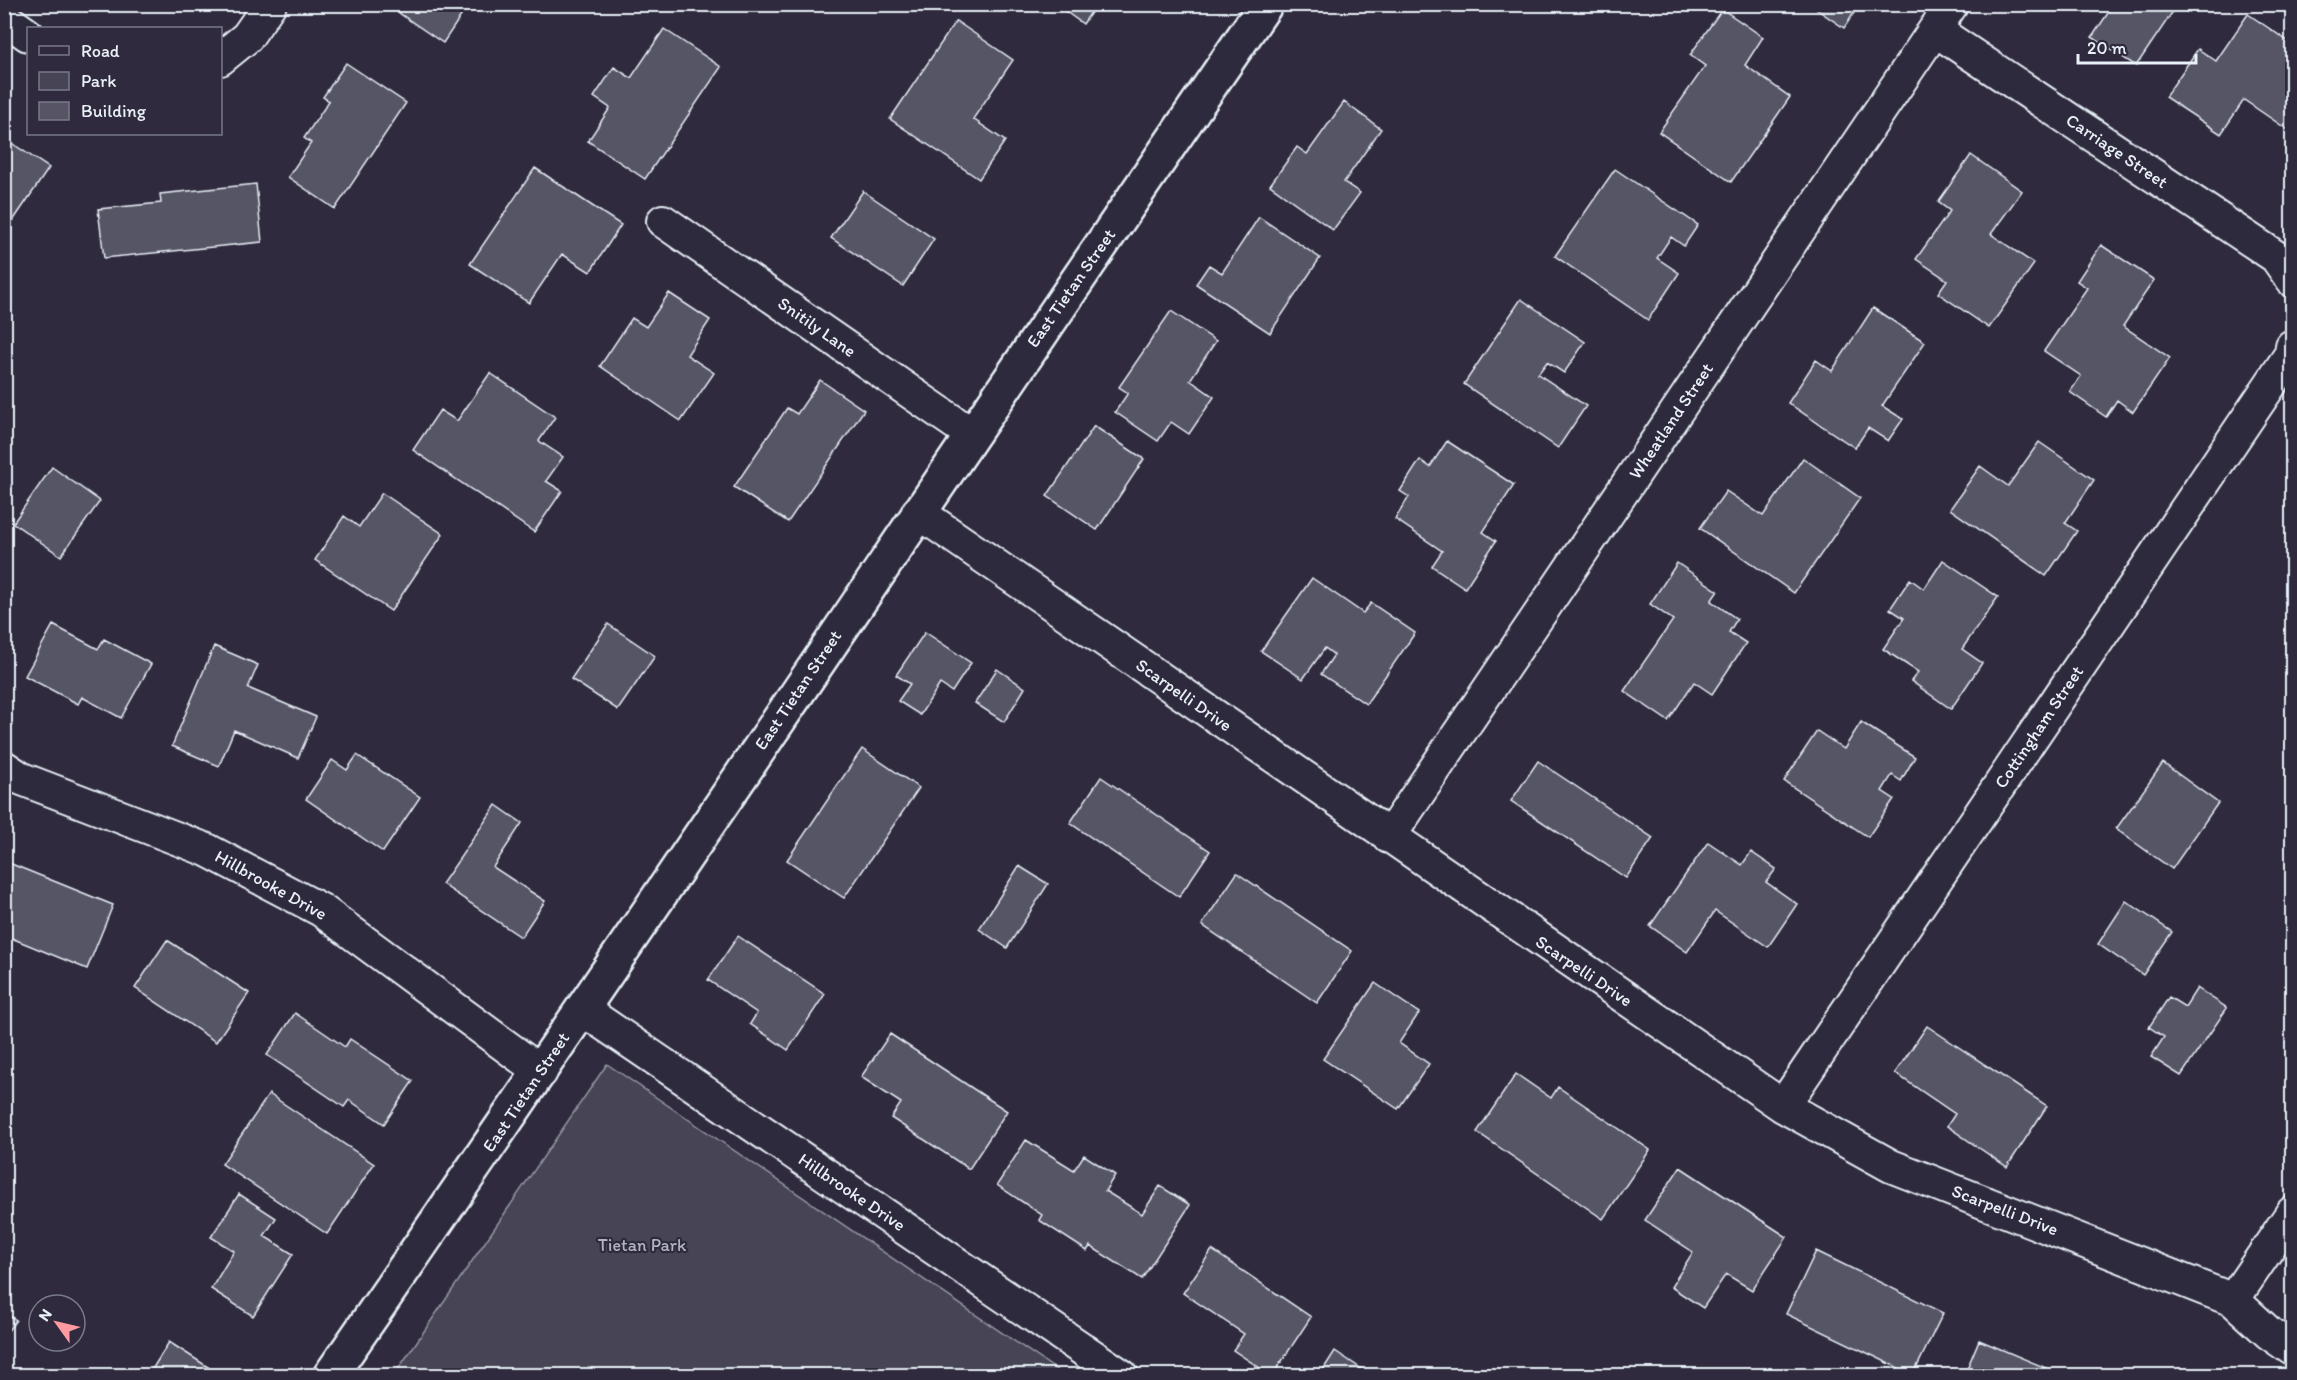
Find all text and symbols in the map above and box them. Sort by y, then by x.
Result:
legend [27,27,222,135]
scale bar [2078,27,2196,65]
text: 20 m [2087,37,2127,59]
text: Road [81,40,120,62]
text: Park [81,70,116,92]
text: Building [81,100,147,122]
street label: Carriage Street [2062,109,2172,193]
street label: East Tietan Street [1022,224,1120,352]
street label: Snitily Lane [774,292,860,362]
street label: Wheatland Street [1624,358,1718,483]
street label: East Tietan Street [750,626,846,754]
street label: Scarpelli Drive [1132,654,1236,736]
street label: Cottingham Street [1990,661,2088,793]
street label: Hillbrooke Drive [211,845,331,925]
street label: Scarpelli Drive [1531,931,1637,1011]
street label: East Tietan Street [478,1028,574,1156]
street label: Hillbrooke Drive [794,1148,910,1236]
street label: Scarpelli Drive [1949,1180,2061,1240]
park label: Tietan Park [598,1234,687,1256]
north arrow [27,1293,87,1353]
text: N [34,1305,56,1325]

